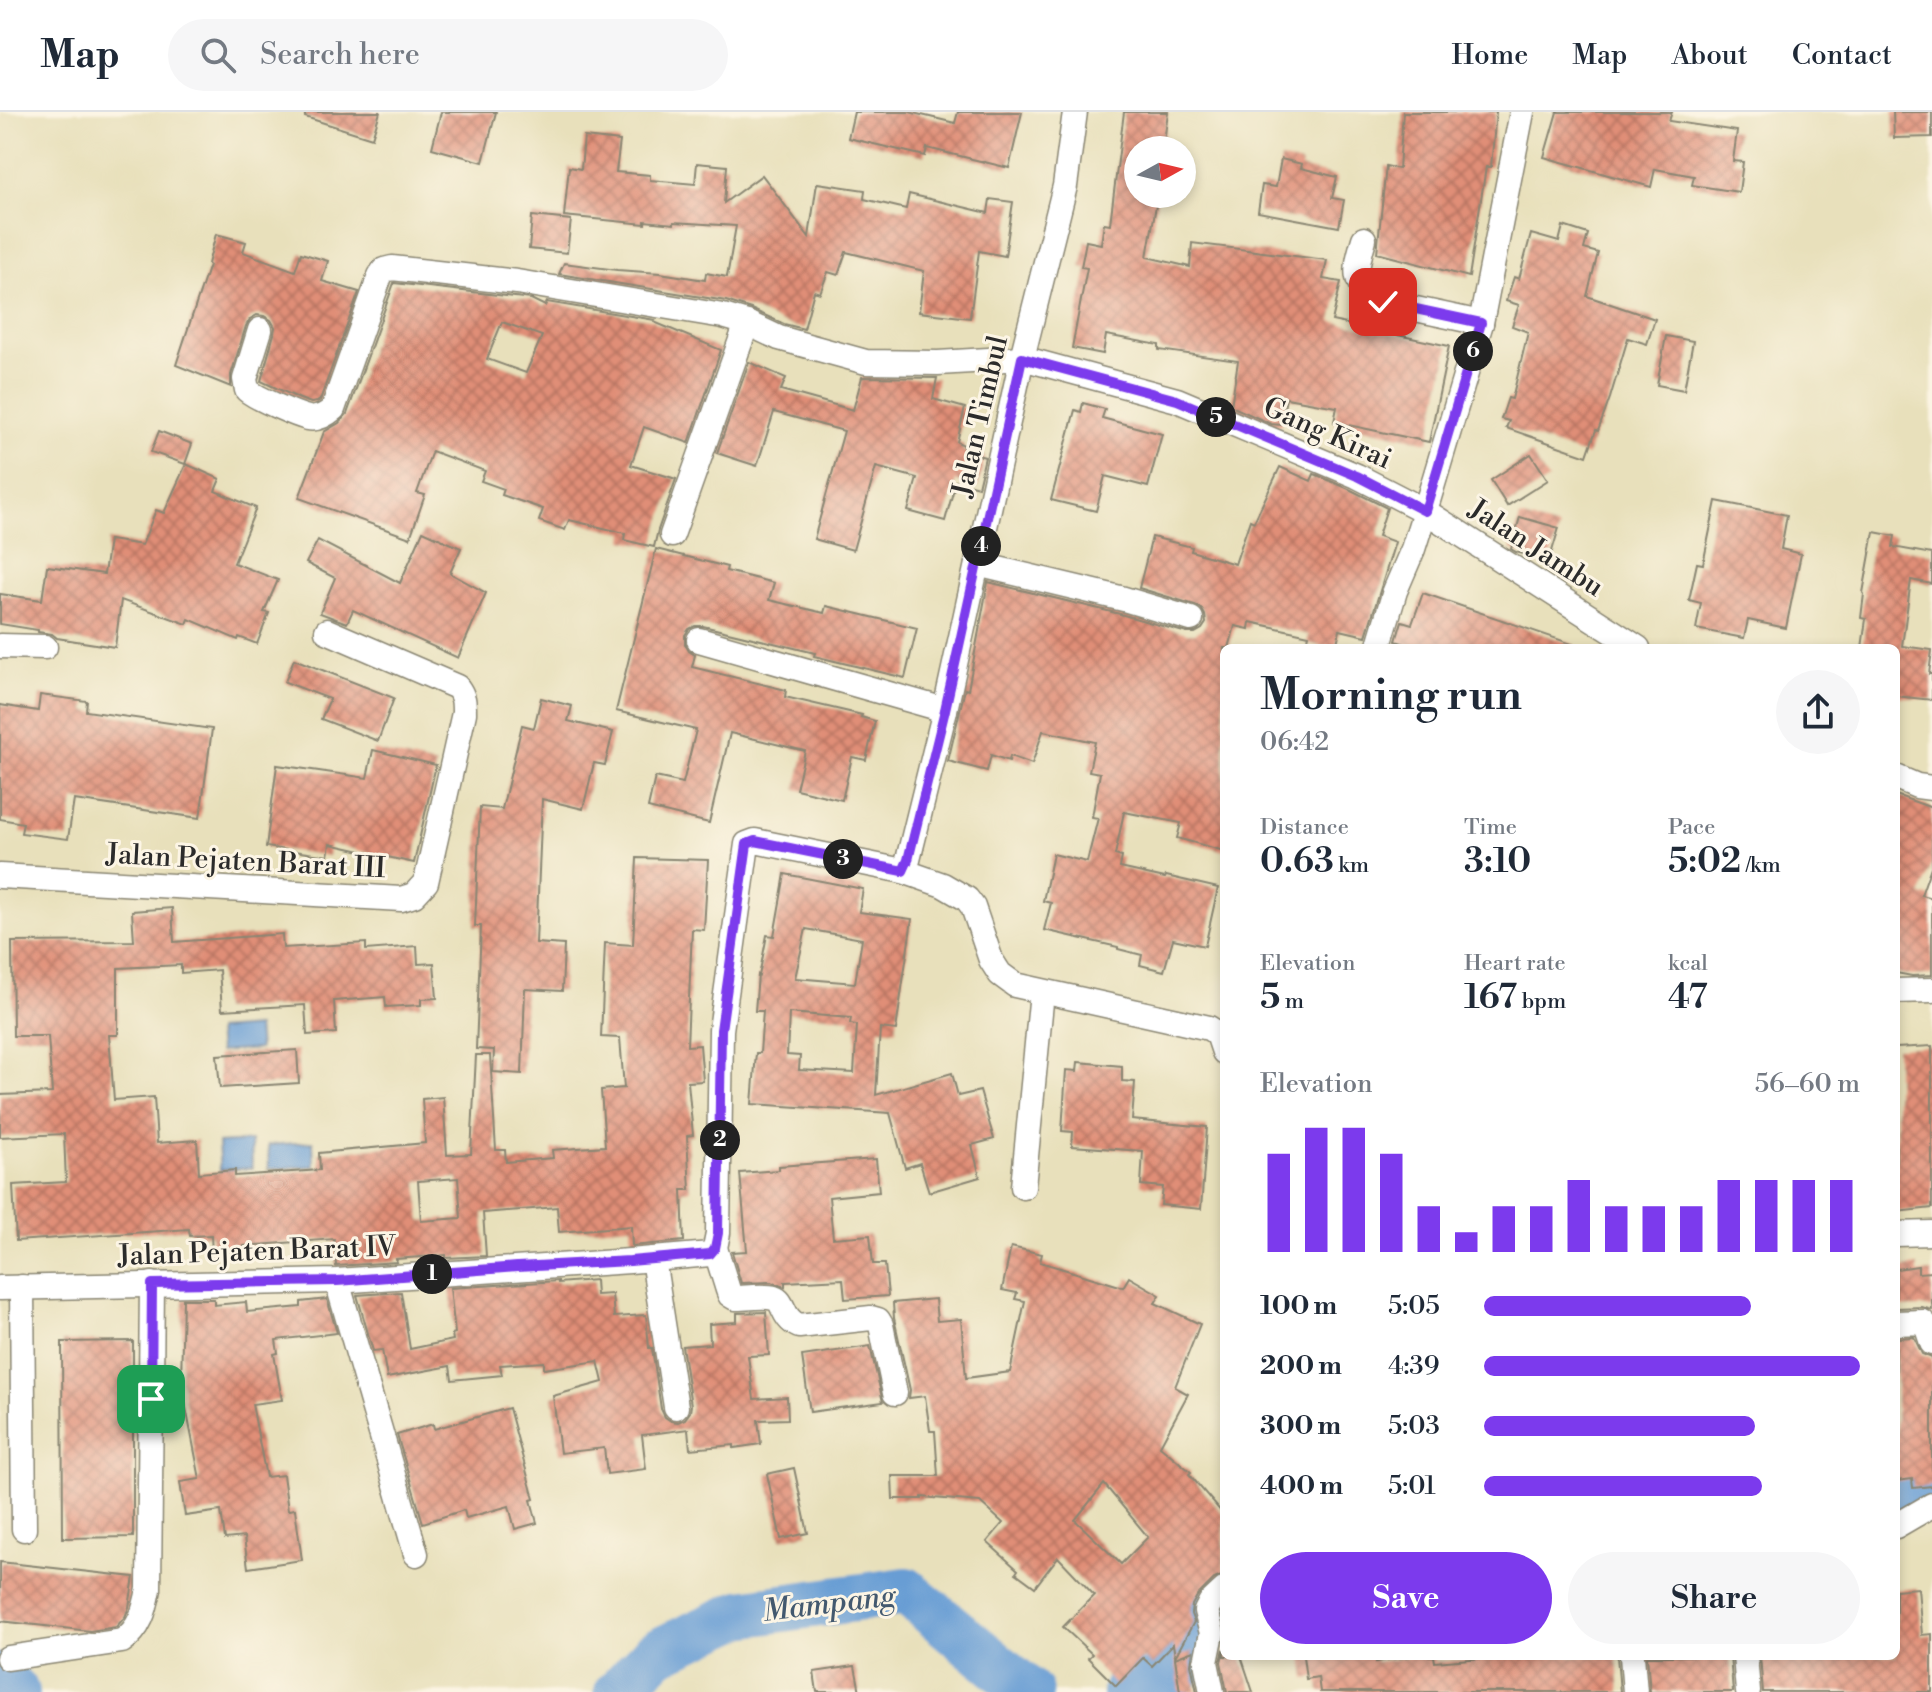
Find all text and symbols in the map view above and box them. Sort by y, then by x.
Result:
search box [168,19,728,91]
text: Map [40,32,120,79]
icon: search [196,33,240,77]
text: Search here [260,36,420,74]
text: Home [1452,38,1528,73]
text: Map [1572,38,1627,73]
text: About [1671,38,1748,73]
text: Contact [1792,38,1892,73]
north arrow [1124,136,1196,208]
map controls [1124,136,1196,208]
pin [1349,268,1417,336]
icon: check [1361,280,1405,324]
pin: 6 [1453,331,1493,371]
street label: Jalan Timbul [945,332,1016,501]
text: 6 [1466,337,1480,364]
street label: Gang Kirai [1258,390,1397,477]
pin: 5 [1196,397,1236,437]
text: 5 [1209,403,1223,430]
street label: Jalan Jambu [1461,491,1610,605]
pin: 4 [961,526,1001,566]
text: 4 [974,532,988,559]
text: Morning run [1260,668,1522,723]
button: share [1776,670,1860,754]
text: 06:42 [1260,726,1329,758]
text: Distance [1260,814,1349,841]
text: Time [1464,814,1517,841]
text: Pace [1668,814,1715,841]
street label: Jalan Pejaten Barat III [104,837,387,886]
pin: 3 [823,839,863,879]
text: 0.63 [1260,841,1334,883]
text: 3:10 [1464,841,1531,883]
text: 5:02 [1668,841,1741,883]
text: 3 [836,845,850,872]
text: km [1334,852,1369,879]
text: /km [1741,852,1781,879]
text: Elevation [1260,950,1355,977]
text: Heart rate [1464,950,1566,977]
text: kcal [1668,950,1708,977]
text: 5 [1260,977,1280,1019]
text: 167 [1464,977,1517,1019]
text: 47 [1668,977,1708,1019]
text: m [1280,988,1304,1015]
text: bpm [1517,988,1566,1015]
text: Elevation [1260,1068,1373,1100]
text: 56–60 m [1755,1068,1860,1100]
pin: 2 [700,1120,740,1160]
text: 2 [713,1126,727,1153]
street label: Jalan Pejaten Barat IV [116,1229,398,1274]
pin: 1 [412,1254,452,1294]
text: 1 [427,1260,437,1287]
text: 100 m [1260,1290,1337,1322]
text: 5:05 [1388,1290,1440,1322]
text: 200 m [1260,1350,1342,1382]
text: 4:39 [1388,1350,1439,1382]
pin [117,1365,185,1433]
icon: arrive [129,1377,173,1421]
text: 300 m [1260,1410,1341,1442]
text: 5:03 [1388,1410,1440,1442]
text: 400 m [1260,1470,1343,1502]
text: 5:01 [1388,1470,1436,1502]
button: Save [1260,1552,1552,1644]
button: Share [1568,1552,1860,1644]
water label: Mampang [761,1577,899,1631]

